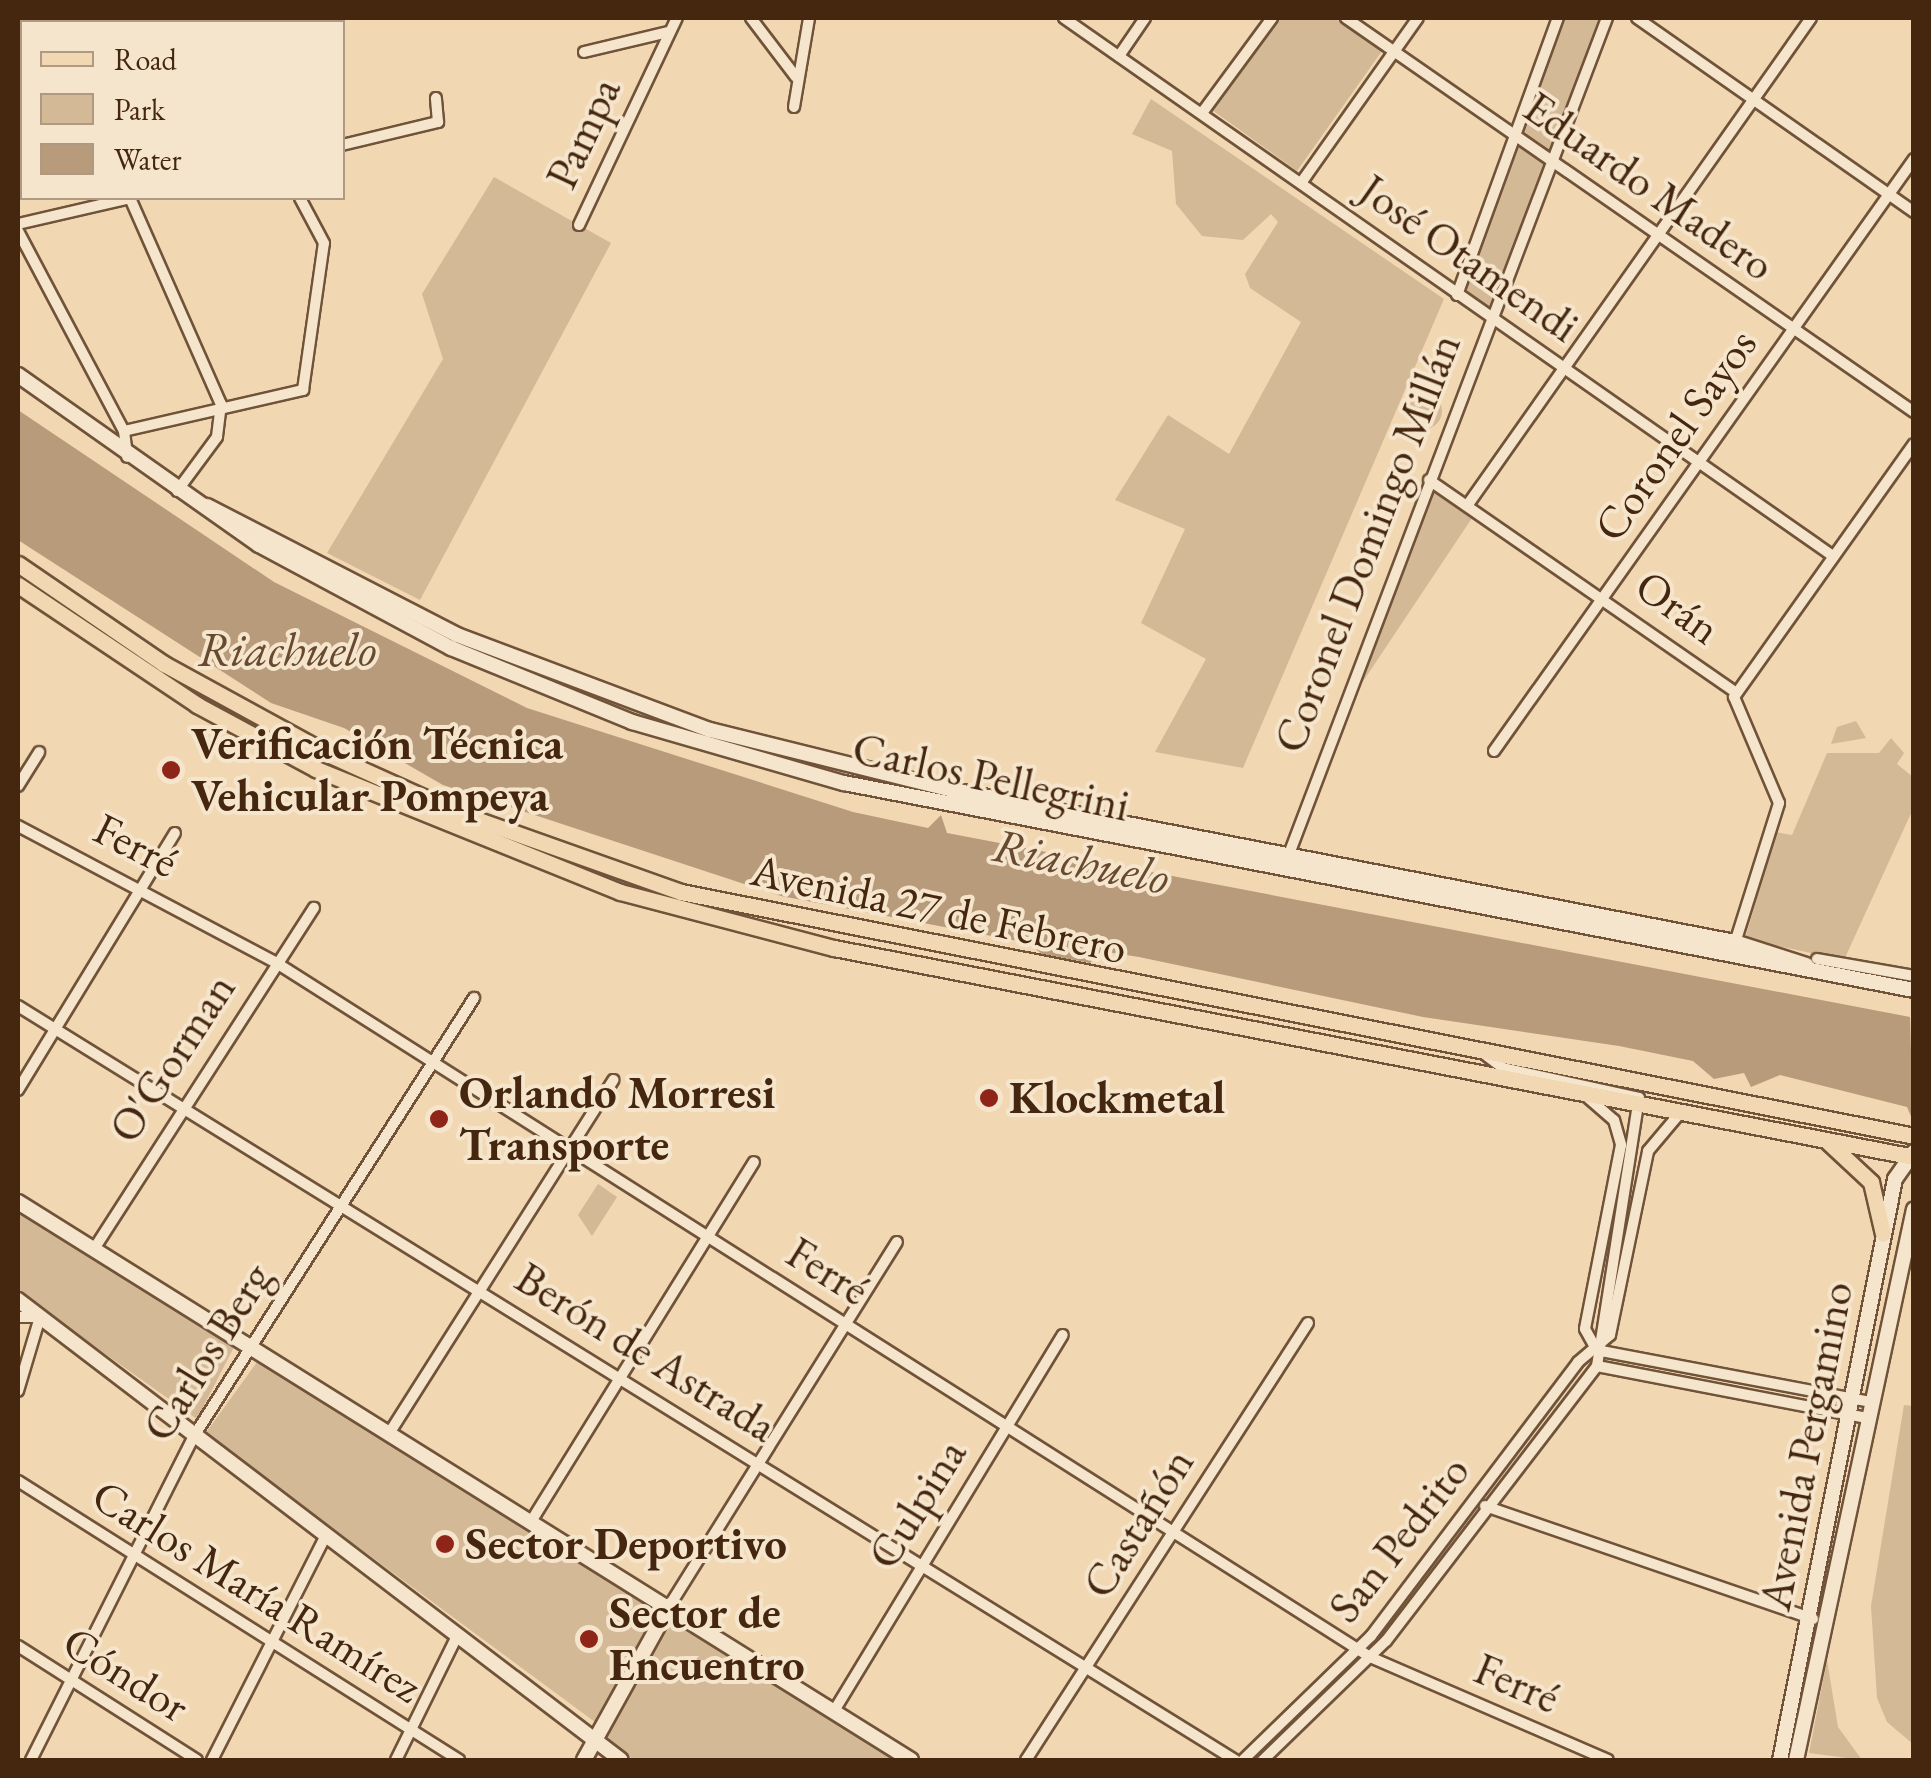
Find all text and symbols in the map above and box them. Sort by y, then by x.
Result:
legend [20,20,345,200]
text: Road [114,40,177,79]
street label: Pampa [534,69,632,197]
street label: Eduardo Madero [1514,80,1784,292]
text: Park [114,90,165,129]
text: Water [114,140,182,179]
street label: José Otamendi [1349,163,1589,353]
street label: Coronel Sayos [1582,319,1768,551]
street label: Coronel Domingo Millán [1262,326,1472,760]
street label: Orán [1625,558,1731,656]
water label: Riachuelo [198,621,376,679]
place label: Verificación Técnica Vehicular Pompeya [191,717,563,823]
street label: Carlos Pellegrini [848,721,1134,833]
marker: Verificación Técnica Vehicular Pompeya [160,759,182,781]
street label: Ferré [85,801,187,889]
water label: Riachuelo [988,816,1174,906]
street label: Avenida 27 de Febrero [746,843,1132,975]
street label: O'Gorman [98,964,246,1152]
place label: Orlando Morresi Transporte [459,1066,775,1172]
place label: Klockmetal [1009,1071,1225,1125]
marker: Klockmetal [978,1087,1000,1109]
marker: Orlando Morresi Transporte [428,1108,450,1130]
street label: Ferré [777,1225,879,1317]
street label: Berón de Astrada [506,1250,786,1454]
street label: Carlos Berg [131,1253,283,1451]
street label: Avenida Pergamino [1748,1277,1864,1615]
street label: Culpina [856,1429,978,1579]
street label: Castañón [1071,1438,1205,1608]
street label: San Pedrito [1317,1445,1481,1633]
street label: Carlos María Ramírez [83,1468,431,1714]
place label: Sector Deportivo [465,1517,787,1571]
marker: Sector Deportivo [434,1533,456,1555]
place label: Sector de Encuentro [609,1586,805,1692]
street label: Cóndor [53,1615,199,1733]
marker: Sector de Encuentro [578,1628,600,1650]
street label: Ferré [1466,1641,1568,1725]

